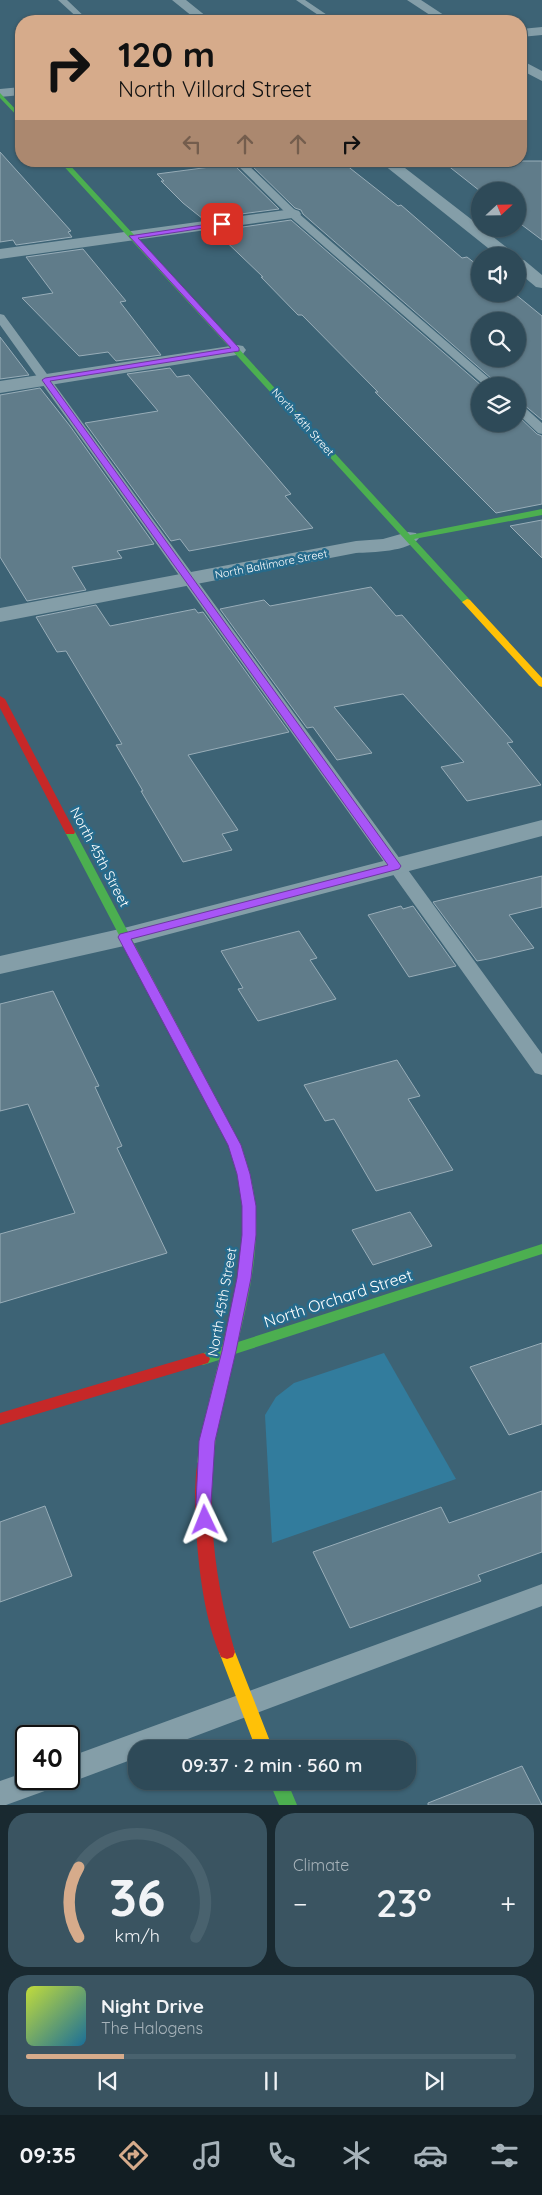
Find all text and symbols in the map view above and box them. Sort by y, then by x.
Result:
text: 120 m [118,32,215,76]
icon: right [35,35,100,100]
text: North Villard Street [118,75,312,103]
icon: left [178,130,206,158]
icon: ahead [231,130,259,158]
icon: ahead [284,130,312,158]
icon: right [337,130,365,158]
north arrow [471,182,526,238]
map controls [471,182,526,432]
pin [201,203,243,245]
icon: arrive [208,210,236,238]
button: sound [471,247,526,302]
button: search [471,312,526,367]
button: layers [471,377,526,432]
street label: North 46th Street [269,385,337,459]
street label: North Baltimore Street [214,546,329,582]
street label: North 45th Street [66,804,134,910]
street label: North 45th Street [204,1246,240,1358]
street label: North Orchard Street [261,1265,415,1331]
position arrow [178,1493,230,1545]
speed limit sign: 40 [15,1725,80,1790]
text: 09:37 · 2 min · 560 m [182,1753,362,1777]
text: Climate [293,1855,349,1875]
text: 36 [109,1864,166,1929]
text: 23° [376,1879,432,1927]
text: − [293,1886,308,1921]
text: + [500,1886,516,1921]
text: km/h [115,1924,160,1946]
text: Night Drive [101,1994,204,2018]
text: The Halogens [101,2018,203,2038]
icon: previous [94,2067,122,2095]
icon: pause [257,2067,285,2095]
icon: next [420,2067,448,2095]
icon: directions [116,2138,151,2173]
icon: music [190,2138,225,2173]
icon: phone [264,2138,299,2173]
icon: climate [339,2138,374,2173]
icon: car [413,2138,448,2173]
icon: filters [487,2138,522,2173]
text: 09:35 [20,2141,76,2169]

